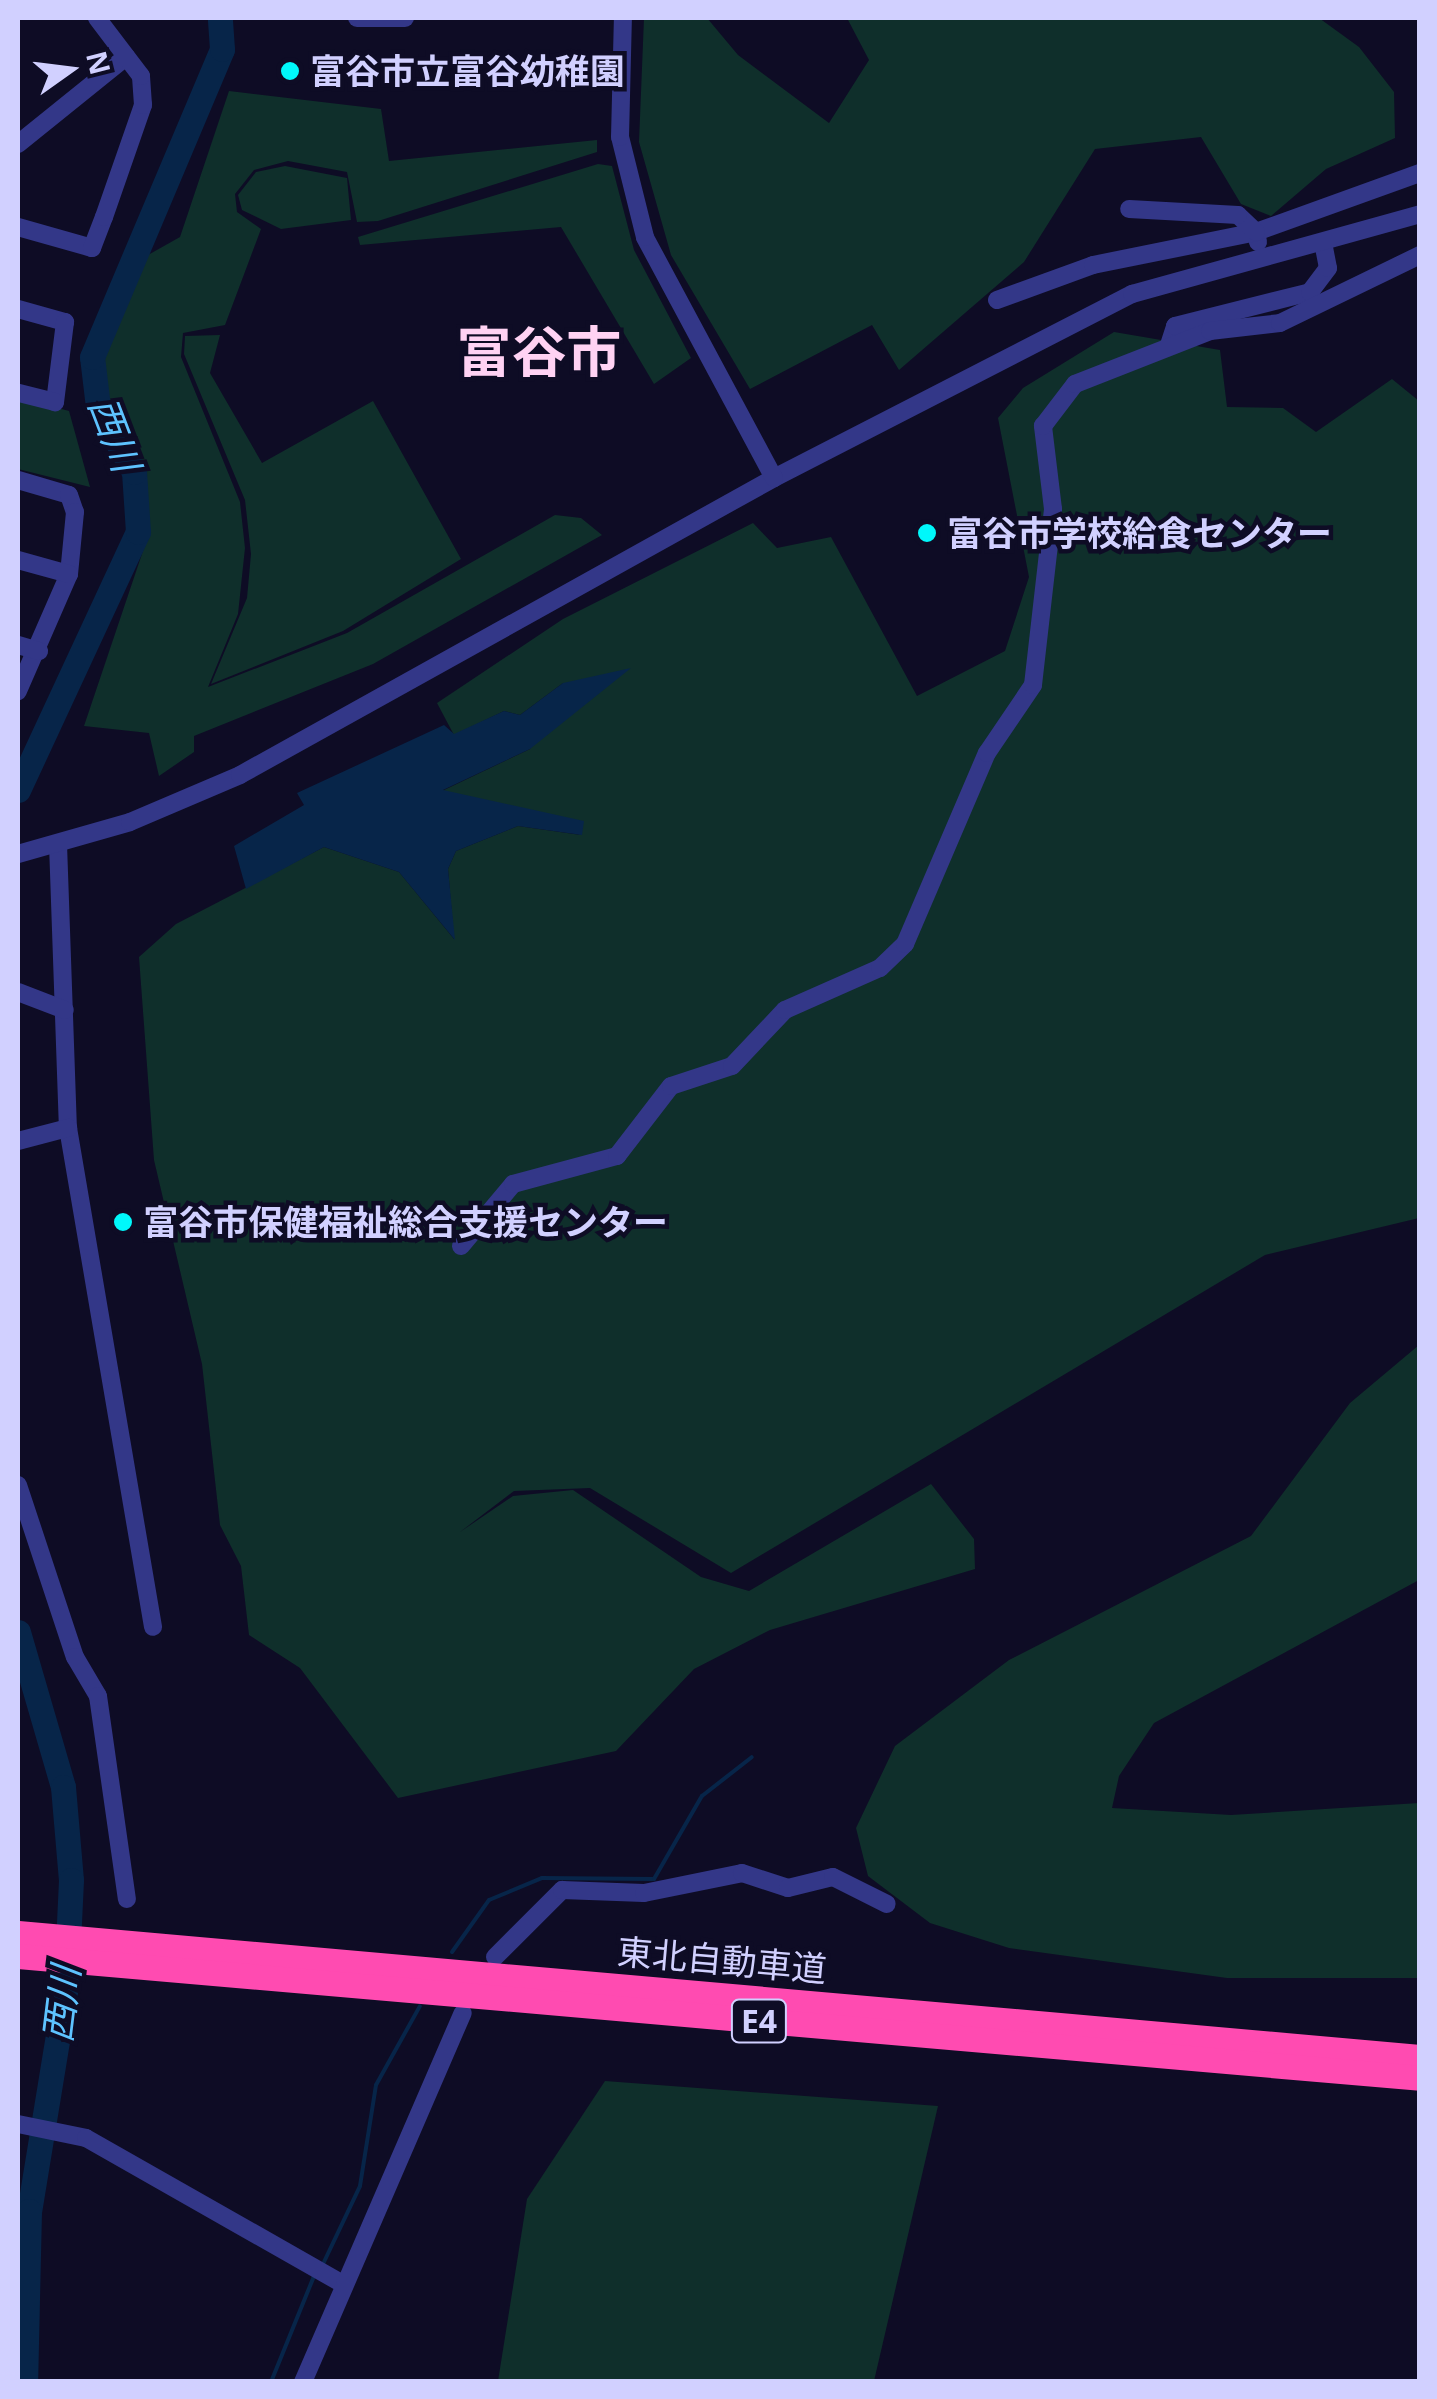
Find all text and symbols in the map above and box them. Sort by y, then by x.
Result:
north arrow [20,20,120,120]
text: N [78,47,120,78]
place label: 富谷市立富谷幼稚園 [310,50,625,92]
marker: 富谷市立富谷幼稚園 [279,60,301,82]
district label: 富谷市 [457,318,621,384]
water label: 西川 [80,390,150,478]
place label: 富谷市学校給食センター [947,512,1332,554]
marker: 富谷市学校給食センター [916,522,938,544]
place label: 富谷市保健福祉総合支援センター [143,1201,668,1243]
marker: 富谷市保健福祉総合支援センター [112,1211,134,1233]
street label: 東北自動車道 [616,1930,828,1990]
water label: 西川 [34,1964,88,2044]
road number: E4 [729,1994,789,2048]

